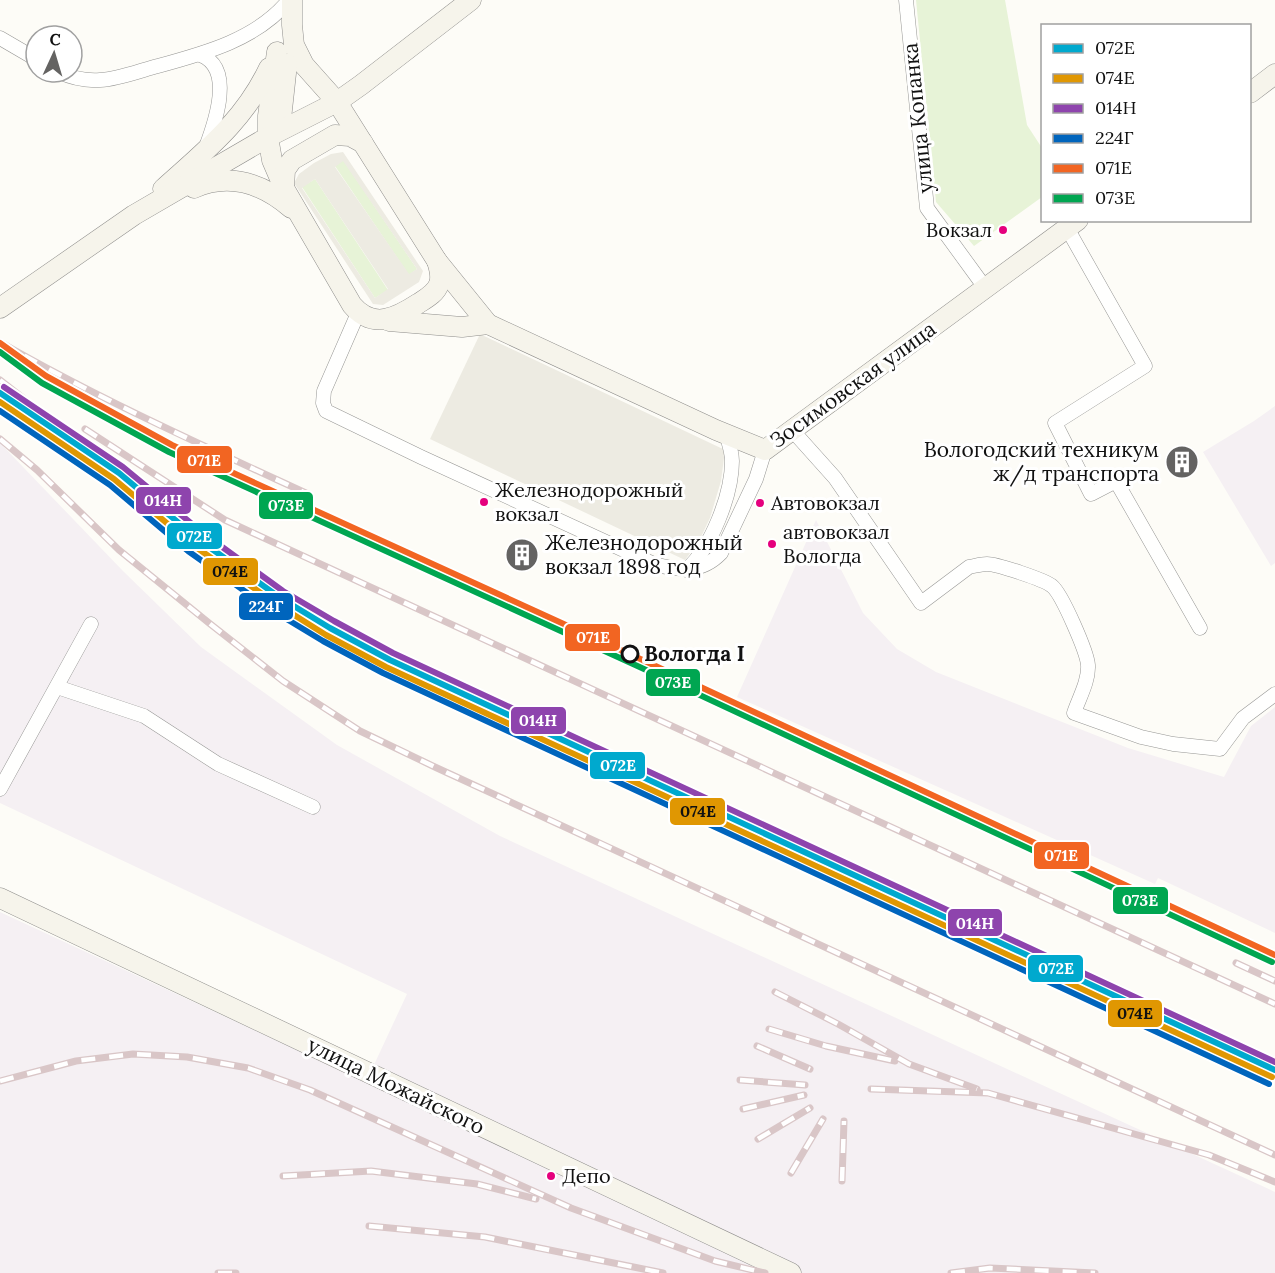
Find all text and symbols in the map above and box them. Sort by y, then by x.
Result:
north arrow [24,24,84,84]
legend [1041,24,1251,222]
text: С [49,29,61,49]
text: 072Е [1095,36,1135,59]
street label: улица Копанка [896,41,939,195]
text: 074Е [1095,66,1135,89]
text: 014Н [1095,96,1137,119]
text: 224Г [1095,126,1134,149]
text: 071Е [1095,156,1132,179]
text: 073Е [1095,186,1135,209]
place label: Вокзал [926,217,992,242]
marker: Вокзал [997,224,1009,236]
street label: Зосимовская улица [764,315,941,454]
place label: Вологодский техникум ж/д транспорта [924,436,1159,487]
building icon: Вологодский техникум ж/д транспорта [1164,444,1200,480]
line badge: 071Е [176,445,233,474]
text: 071Е [187,450,221,470]
place label: Железнодорожный вокзал [495,477,683,526]
line badge: 014Н [135,486,192,515]
text: 014Н [144,490,182,510]
place label: Автовокзал [770,490,880,515]
line badge: 073Е [258,491,314,520]
text: 073Е [268,495,304,515]
marker: Железнодорожный вокзал [478,496,490,508]
marker: Автовокзал [754,497,766,509]
place label: автовокзал Вологда [783,519,890,568]
line badge: 072Е [166,522,223,550]
text: 072Е [176,526,212,546]
place label: Железнодорожный вокзал 1898 год [545,529,743,580]
building icon: Железнодорожный вокзал 1898 год [504,537,540,573]
marker: автовокзал Вологда [766,538,778,550]
line badge: 074Е [202,557,259,586]
text: 074Е [212,561,248,581]
line badge: 224Г [238,592,294,621]
text: 224Г [249,596,283,616]
line badge: 071Е [564,623,621,652]
text: 071Е [576,627,610,647]
place label: Вологда I [644,640,745,667]
marker: Вологда I [621,645,639,663]
line badge: 073Е [645,668,701,697]
text: 073Е [655,672,691,692]
line badge: 014Н [510,706,567,735]
text: 014Н [519,710,557,730]
line badge: 072Е [589,751,646,780]
text: 072Е [600,755,636,775]
line badge: 074Е [669,797,726,826]
text: 074Е [680,801,716,821]
line badge: 071Е [1033,841,1090,870]
text: 071Е [1044,845,1078,865]
line badge: 073Е [1112,886,1169,915]
text: 073Е [1122,890,1158,910]
line badge: 014Н [947,908,1003,937]
text: 014Н [956,913,994,933]
line badge: 072Е [1027,954,1084,983]
text: 072Е [1038,958,1074,978]
line badge: 074Е [1107,999,1163,1028]
text: 074Е [1117,1003,1153,1023]
street label: улица Можайского [303,1031,489,1140]
place label: Депо [562,1163,611,1188]
marker: Депо [545,1170,557,1182]

